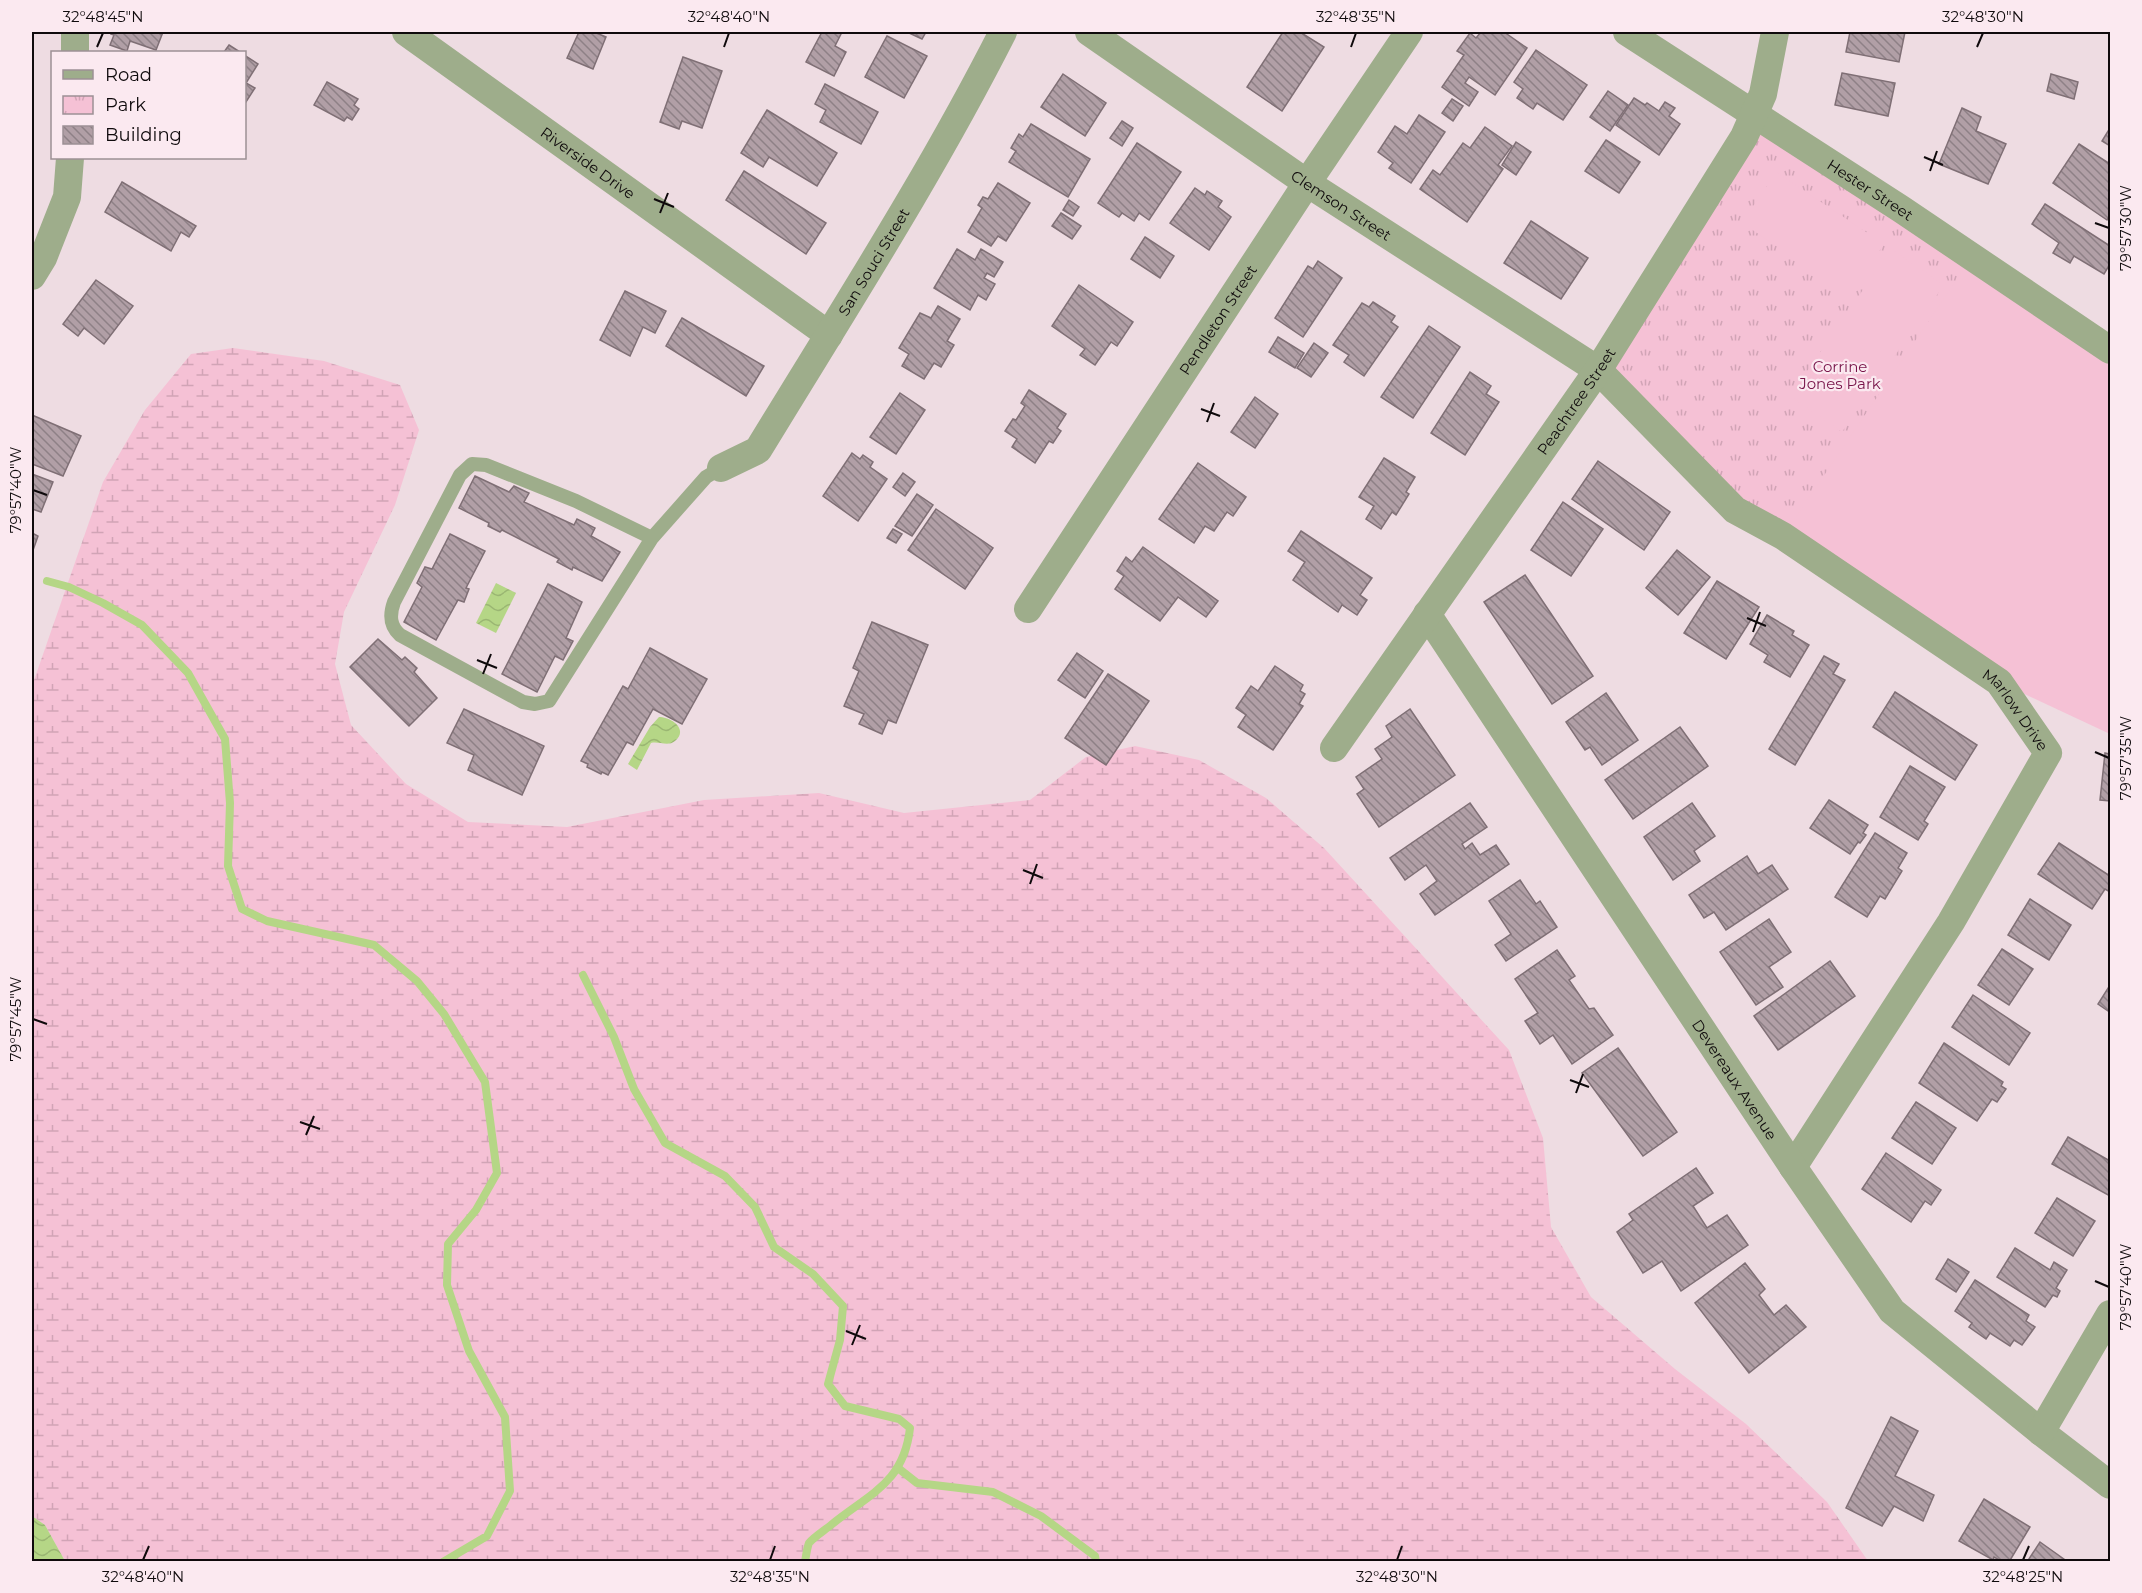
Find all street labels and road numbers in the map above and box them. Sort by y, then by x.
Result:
street label: Riverside Drive [537,122,639,203]
street label: Hester Street [1824,155,1917,224]
street label: Clemson Street [1288,165,1395,244]
street label: San Souci Street [833,204,913,319]
street label: Pendleton Street [1175,261,1261,378]
street label: Peachtree Street [1532,344,1619,458]
street label: Marlow Drive [1979,664,2053,754]
street label: Devereaux Avenue [1688,1015,1782,1143]

